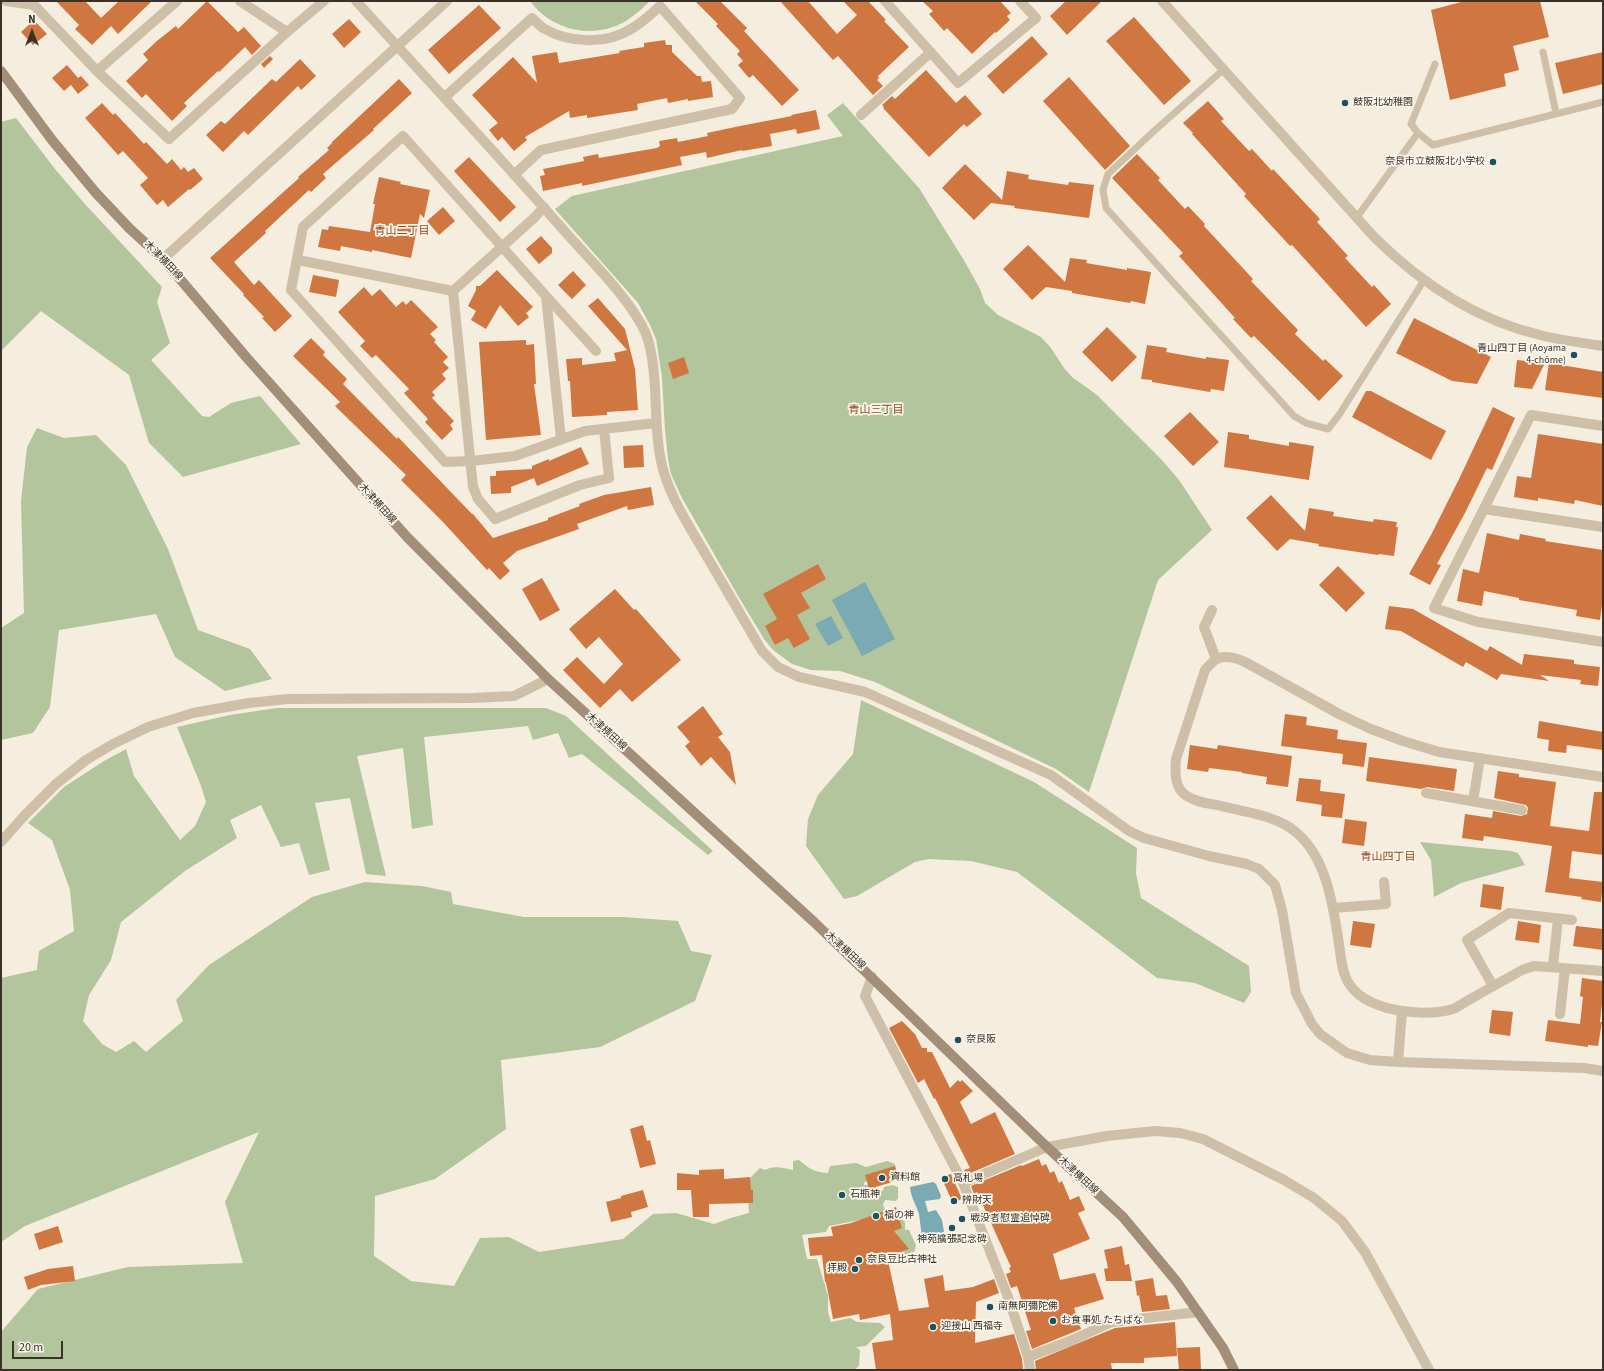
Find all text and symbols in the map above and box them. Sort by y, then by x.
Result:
north arrow [12,12,52,52]
text: N [28,12,36,27]
place label: 鼓阪北幼稚園 [1353,97,1413,109]
marker: 鼓阪北幼稚園 [1340,98,1350,108]
place label: 奈良市立鼓阪北小学校 [1385,156,1485,168]
marker: 奈良市立鼓阪北小学校 [1488,157,1498,167]
district label: 青山二丁目 [375,225,429,239]
street label: 木津横田線 [141,239,185,283]
place label: 青山四丁目 (Aoyama 4-chōme) [1477,343,1566,366]
marker: 青山四丁目 (Aoyama 4-chōme) [1569,350,1579,360]
district label: 青山三丁目 [849,404,903,418]
street label: 木津横田線 [356,481,398,527]
street label: 木津横田線 [583,711,629,753]
district label: 青山四丁目 [1361,851,1415,865]
street label: 木津横田線 [823,930,867,972]
place label: 奈良阪 [966,1034,996,1046]
marker: 奈良阪 [953,1035,963,1045]
street label: 木津横田線 [1056,1155,1100,1197]
place label: 資料館 [890,1172,920,1184]
marker: 資料館 [877,1173,887,1183]
place label: 高札場 [953,1173,983,1185]
marker: 高札場 [940,1174,950,1184]
place label: 石瓶神 [850,1189,880,1201]
marker: 石瓶神 [837,1190,847,1200]
place label: 辨財天 [962,1195,992,1207]
marker: 辨財天 [949,1196,959,1206]
place label: 福の神 [884,1210,914,1222]
marker: 福の神 [871,1211,881,1221]
place label: 戦没者慰霊追悼碑 [970,1213,1050,1225]
marker: 戦没者慰霊追悼碑 [957,1214,967,1224]
marker: 神苑擴張記念碑 [947,1223,957,1233]
place label: 神苑擴張記念碑 [917,1234,987,1246]
place label: 奈良豆比古神社 [867,1254,937,1266]
marker: 奈良豆比古神社 [854,1255,864,1265]
place label: 拝殿 [827,1263,847,1275]
marker: 拝殿 [850,1264,860,1274]
place label: 南無阿彌陀佛 [998,1301,1058,1313]
marker: 南無阿彌陀佛 [985,1302,995,1312]
place label: お食事処 たちばな [1061,1315,1143,1327]
marker: お食事処 たちばな [1048,1316,1058,1326]
place label: 迎接山 西福寺 [941,1321,1003,1333]
marker: 迎接山 西福寺 [928,1322,938,1332]
scale bar [14,1333,65,1359]
text: 20 m [19,1339,43,1356]

